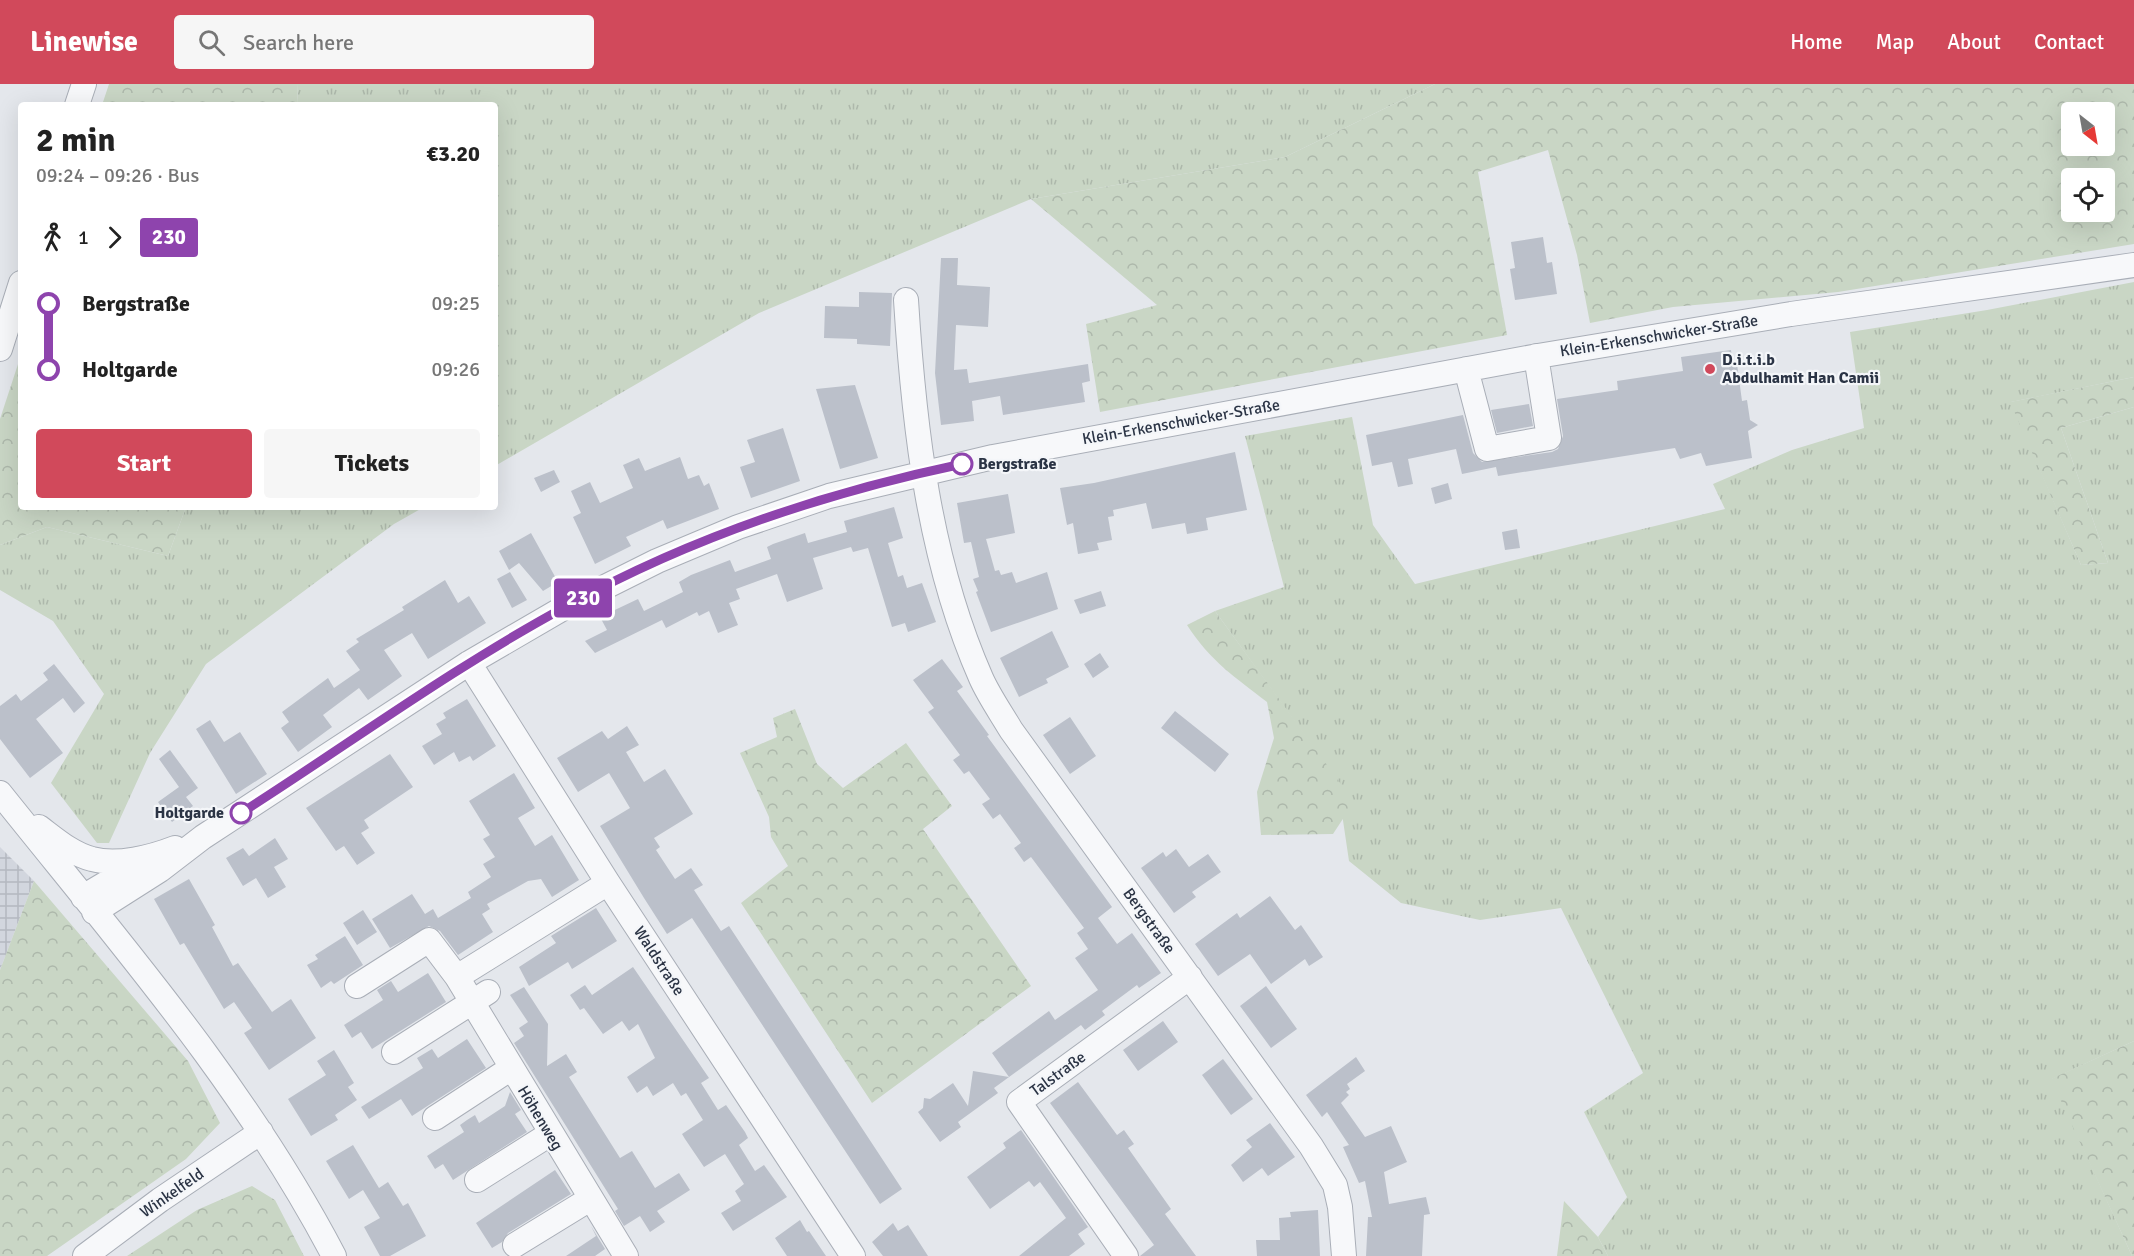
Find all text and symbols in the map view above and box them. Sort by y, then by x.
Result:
search box [174,15,594,69]
text: Linewise [30,25,138,59]
icon: search [195,26,228,59]
text: Search here [243,29,354,56]
text: Home [1790,29,1843,55]
text: Map [1876,29,1914,55]
text: About [1947,29,2001,55]
text: Contact [2034,29,2104,55]
north arrow [2061,102,2115,156]
map controls [2061,102,2115,222]
text: 2 min [36,120,116,161]
text: €3.20 [426,140,480,167]
text: 09:24 – 09:26 · Bus [36,163,199,188]
button: locate [2061,168,2115,222]
icon: walk [36,221,69,254]
icon: forward [98,221,131,254]
text: 230 [152,224,186,250]
text: 1 [78,225,89,250]
text: Bergstraße [82,290,190,317]
text: 09:25 [431,291,480,316]
street label: Klein-Erkenschwicker-Straße [1558,310,1760,362]
place label: D.i.t.i.b Abdulhamit Han Camii [1722,350,1879,388]
text: Holtgarde [82,356,178,383]
text: 09:26 [431,357,480,382]
marker: D.i.t.i.b Abdulhamit Han Camii [1703,362,1717,376]
street label: Klein-Erkenschwicker-Straße [1081,395,1281,449]
button: Start [36,429,252,498]
button: Tickets [264,429,480,498]
marker: Bergstraße [951,453,973,475]
place label: Bergstraße [978,454,1057,474]
line badge: 230 [548,578,618,618]
text: 230 [566,585,600,611]
marker: Holtgarde [230,802,252,824]
place label: Holtgarde [154,803,224,823]
street label: Bergstraße [1118,884,1180,958]
street label: Waldstraße [629,923,689,999]
street label: Talstraße [1026,1047,1090,1101]
street label: Höhenweg [513,1082,567,1154]
street label: Winkelfeld [136,1164,208,1222]

